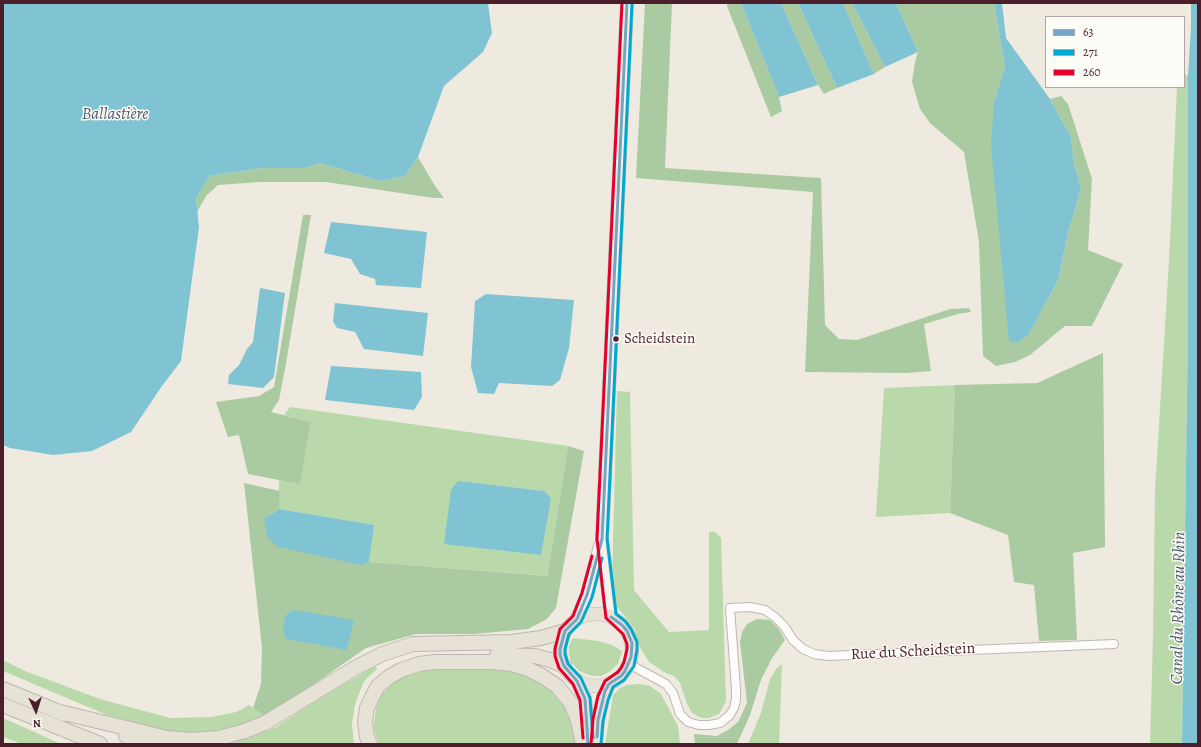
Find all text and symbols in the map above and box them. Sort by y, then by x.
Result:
legend [1045,16,1185,88]
text: 63 [1083,24,1094,40]
text: 271 [1083,44,1098,60]
text: 260 [1083,64,1101,80]
water label: Ballastière [82,105,148,125]
place label: Scheidstein [624,330,695,348]
marker: Scheidstein [611,334,621,344]
water label: Canal du Rhône au Rhin [1167,531,1191,685]
street label: Rue du Scheidstein [850,639,976,665]
north arrow [16,691,56,731]
text: N [32,716,41,731]

